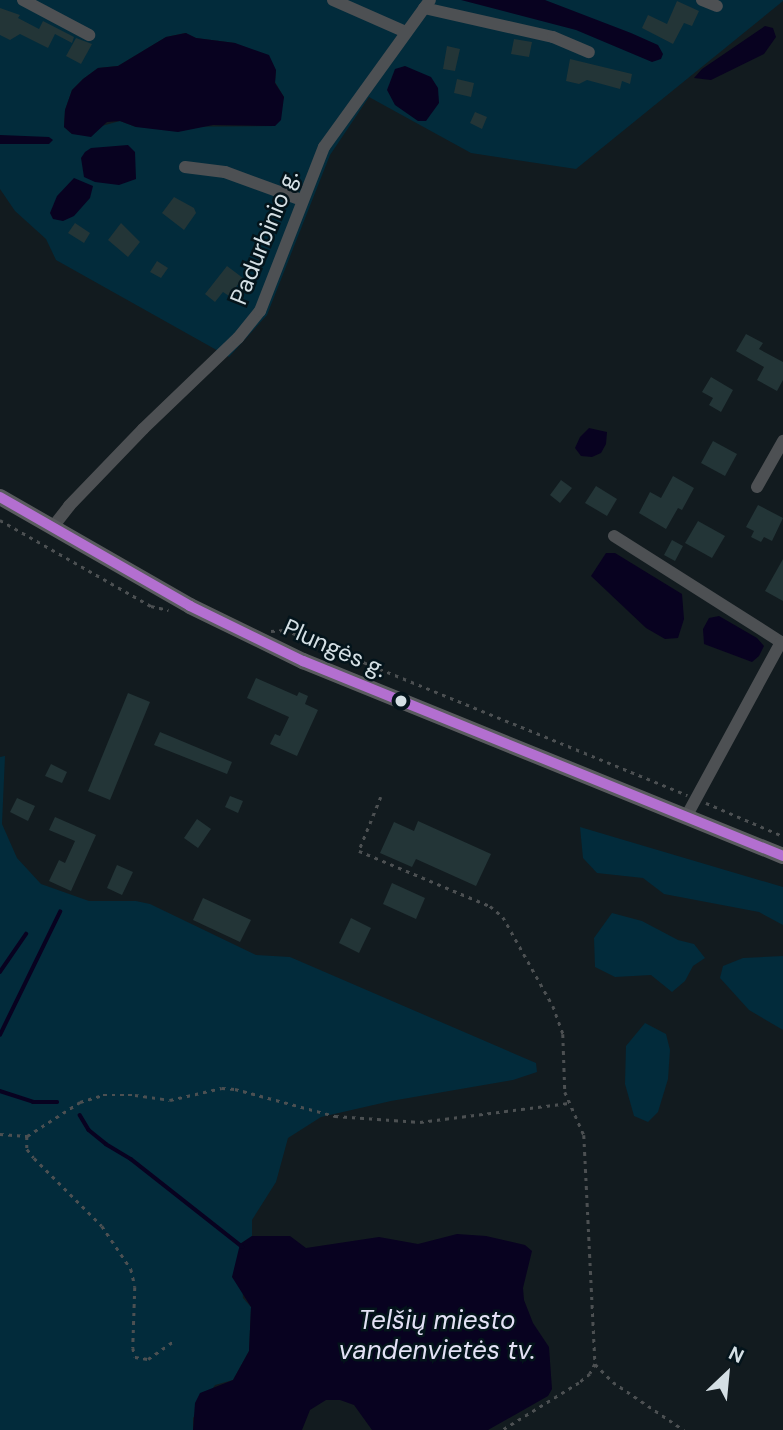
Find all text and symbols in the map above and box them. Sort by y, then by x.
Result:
street label: Padurbinio g. [224,165,304,309]
street label: Plungės g. [279,612,391,684]
unlabelled marker [394,694,408,708]
water label: Telšių miesto vandenvietės tv. [338,1305,536,1366]
north arrow [692,1339,762,1409]
text: N [725,1340,748,1369]

